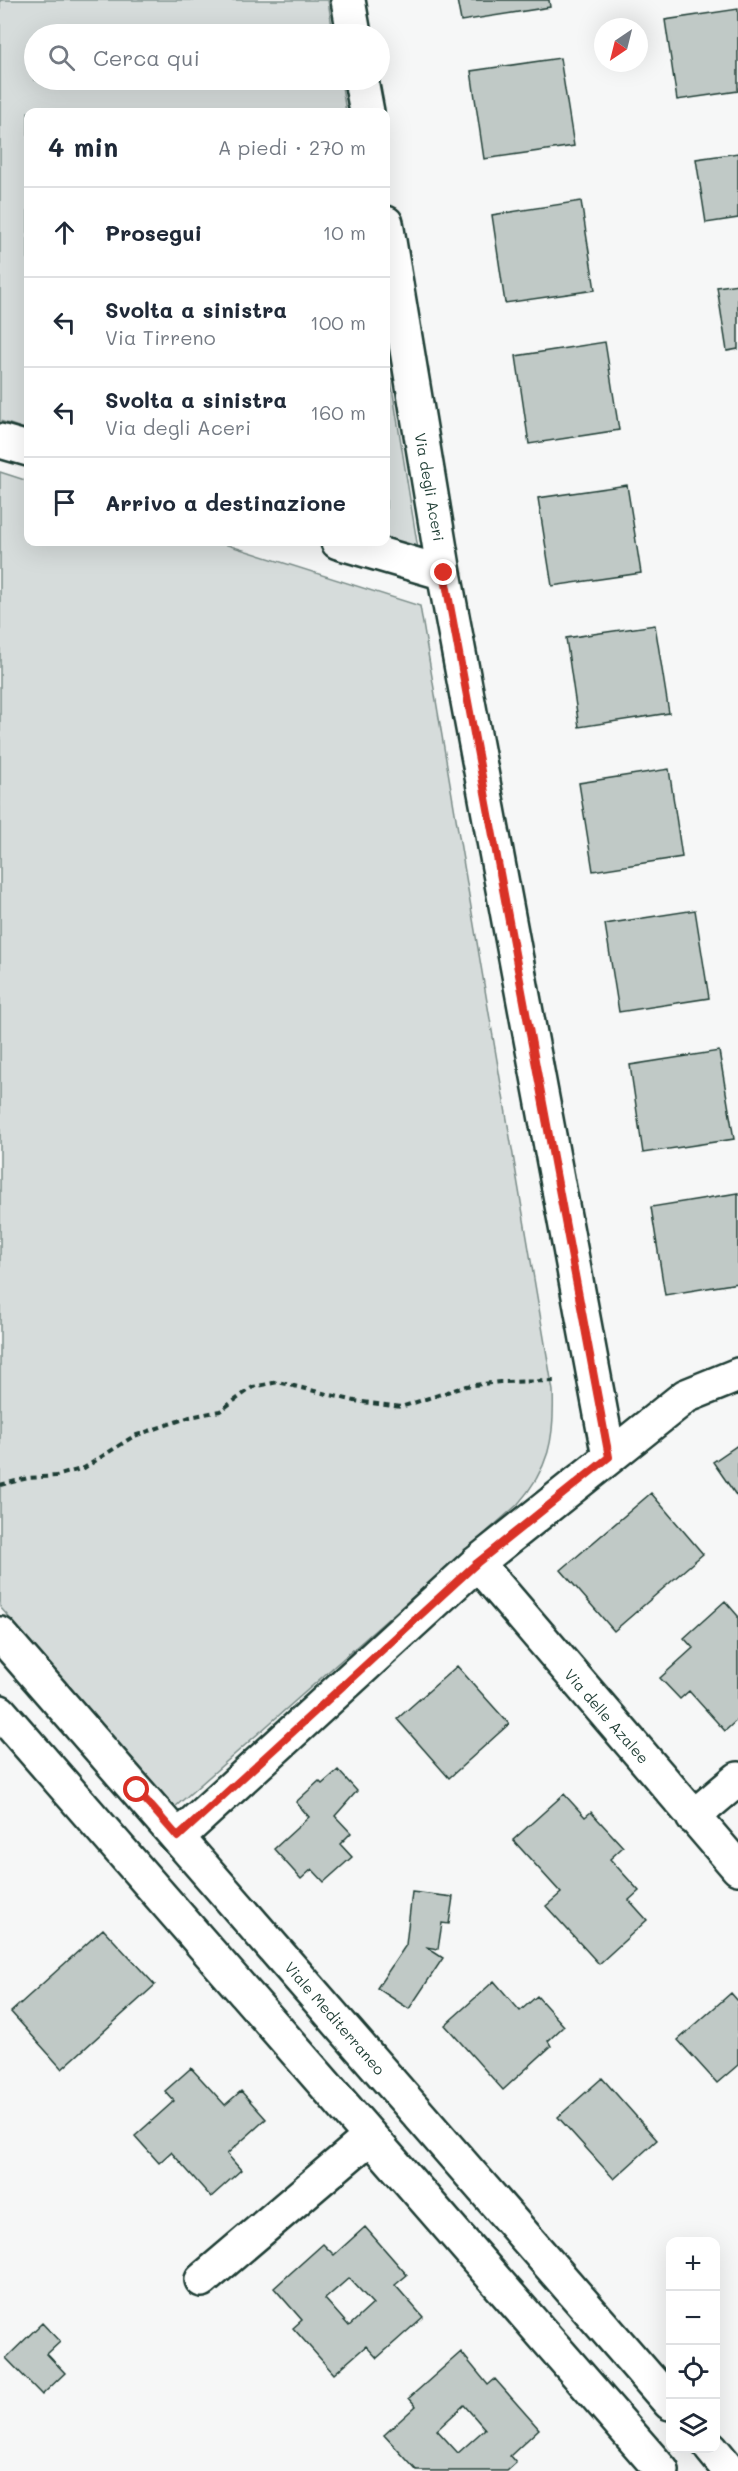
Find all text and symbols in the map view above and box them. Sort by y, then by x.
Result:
north arrow [594,18,648,72]
search box [24,24,390,90]
icon: search [45,41,78,74]
text: Cerca qui [93,43,200,72]
text: 4 min [48,130,118,164]
text: A piedi · 270 m [218,134,366,160]
icon: ahead [48,216,81,249]
text: Prosegui [105,218,202,247]
text: 10 m [322,219,366,245]
text: Svolta a sinistra [105,295,287,324]
icon: left [48,306,81,339]
text: 100 m [310,309,366,335]
text: Via Tirreno [105,324,216,350]
text: Svolta a sinistra [105,385,287,414]
icon: left [48,396,81,429]
text: 160 m [310,399,366,425]
text: Via degli Aceri [105,414,251,440]
street label: Via degli Aceri [411,431,449,543]
icon: arrive [48,486,81,519]
text: Arrivo a destinazione [105,488,346,517]
route end [430,559,456,585]
street label: Via delle Azalee [560,1664,654,1768]
route start [123,1776,149,1802]
street label: Viale Mediterraneo [280,1957,390,2079]
map controls [666,2237,720,2453]
button: + [666,2237,720,2291]
button: − [666,2291,720,2345]
button: locate [666,2345,720,2399]
button: layers [666,2399,720,2453]

